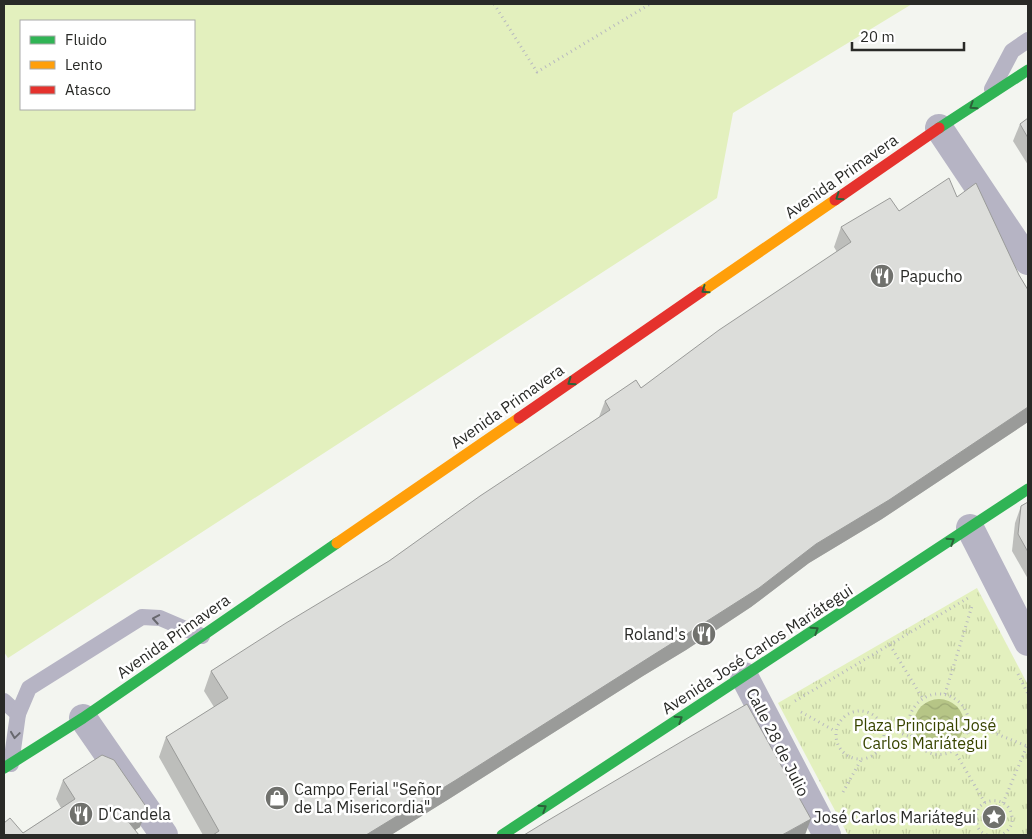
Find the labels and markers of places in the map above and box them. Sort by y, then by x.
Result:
restaurant icon: Papucho [869,263,895,289]
place label: Papucho [900,266,963,286]
restaurant icon: Roland's [691,621,717,647]
place label: Roland's [624,624,686,644]
place label: Campo Ferial "Señor de La Misericordia" [294,779,441,817]
shop icon: Campo Ferial "Señor de La Misericordia" [264,785,290,811]
restaurant icon: D'Candela [68,801,94,827]
place label: D'Candela [98,804,171,824]
place icon: José Carlos Mariátegui [981,804,1007,830]
place label: José Carlos Mariátegui [814,807,976,827]

